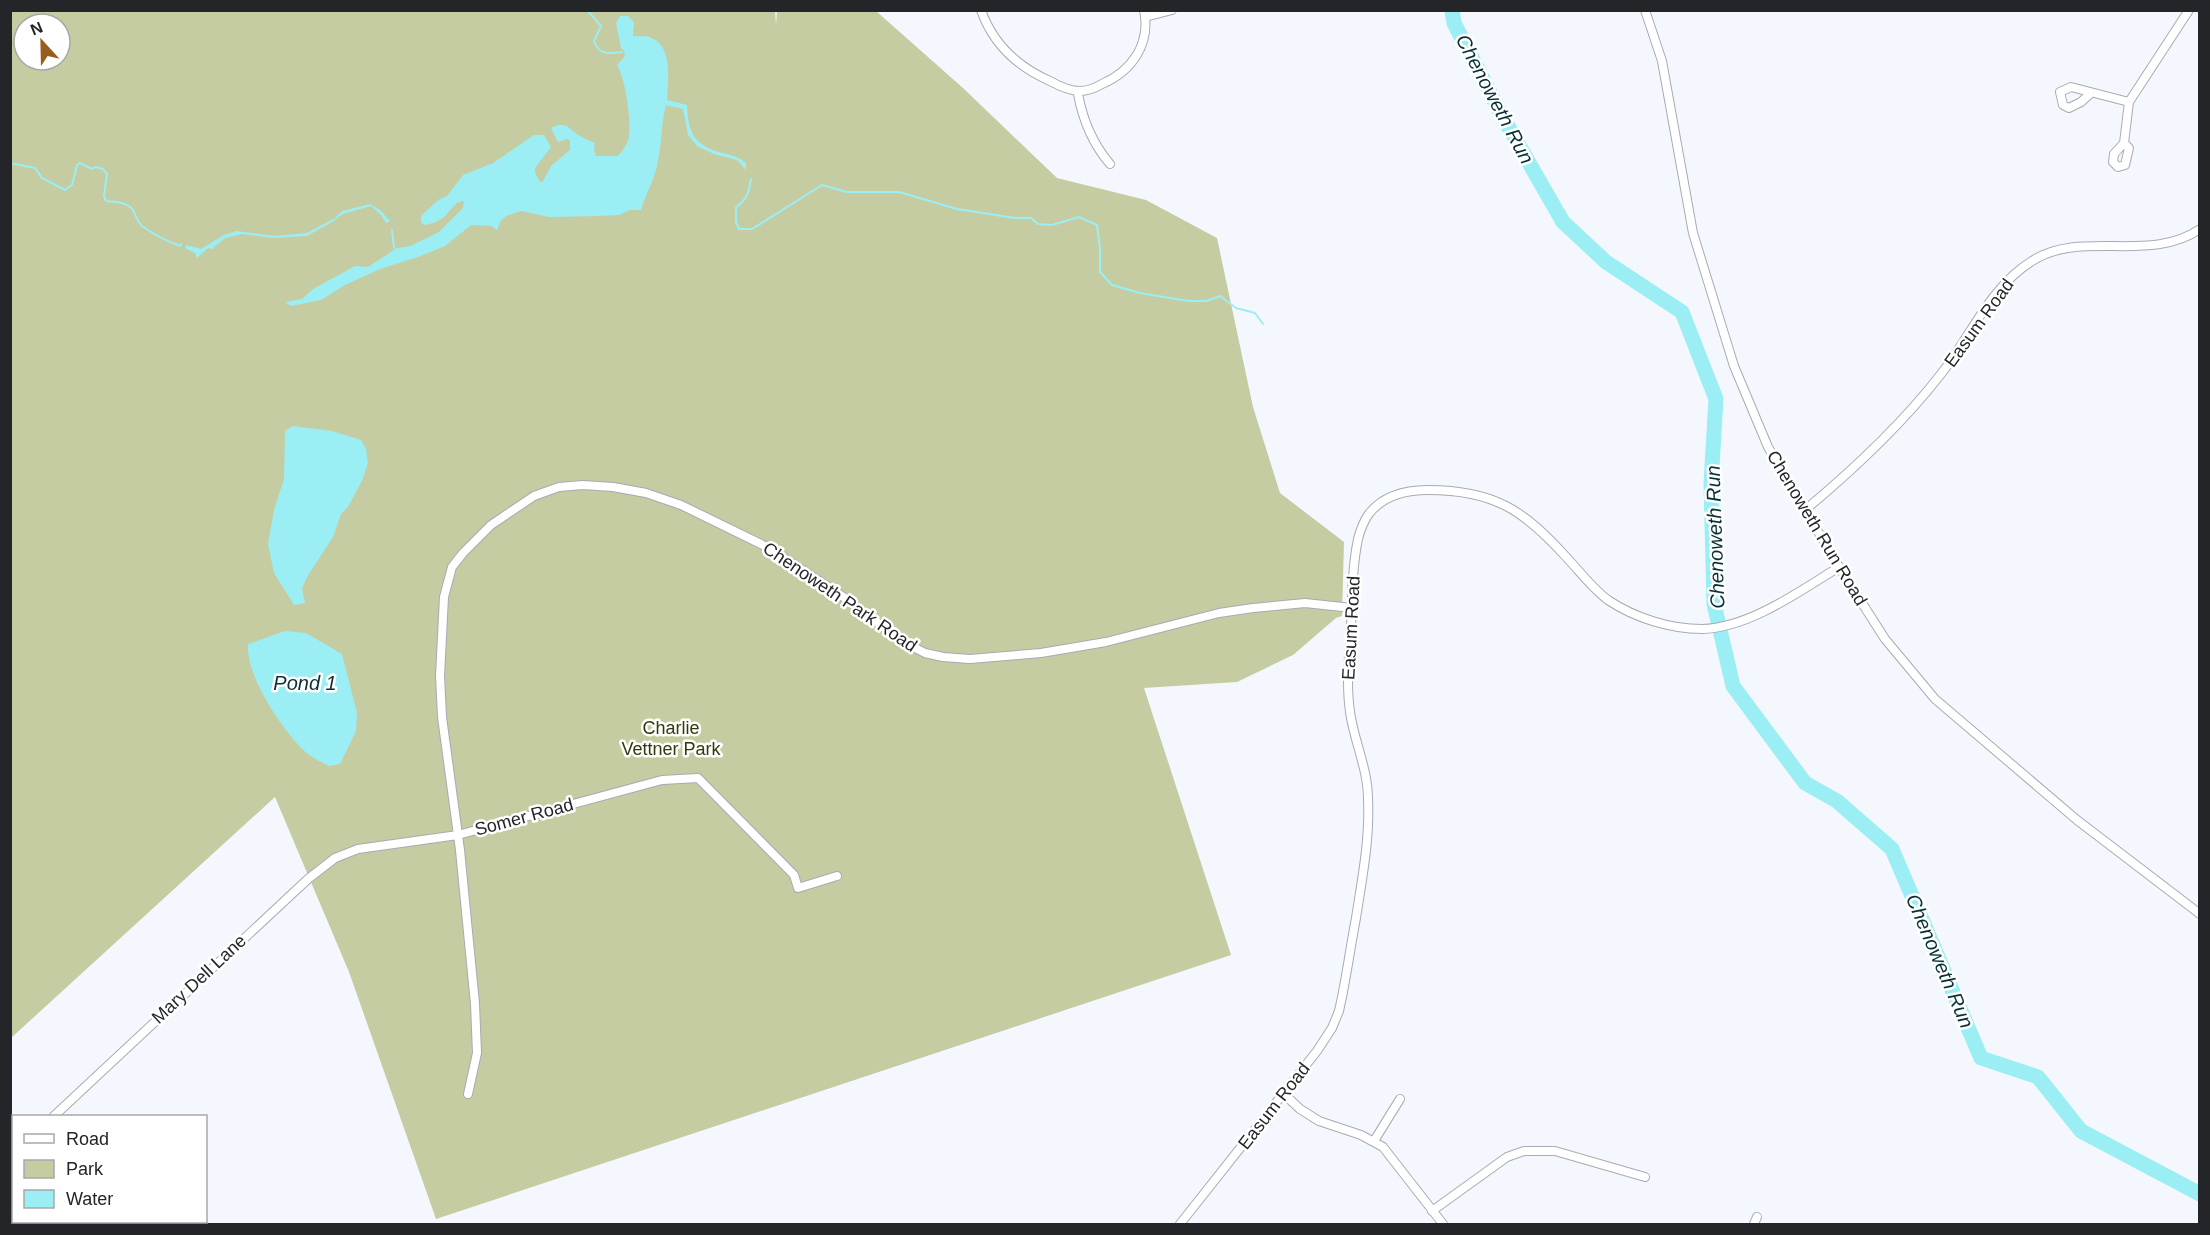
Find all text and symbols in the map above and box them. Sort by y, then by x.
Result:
north arrow [12,12,72,72]
text: N [28,19,45,39]
water label: Chenoweth Run [1452,31,1538,167]
street label: Easum Road [1940,275,2018,371]
street label: Chenoweth Run Road [1763,447,1871,609]
water label: Chenoweth Run [1702,465,1728,609]
street label: Chenoweth Park Road [759,538,921,656]
street label: Easum Road [1338,576,1364,680]
water label: Pond 1 [273,672,337,694]
park label: Charlie Vettner Park [621,718,722,759]
street label: Somer Road [473,794,575,840]
water label: Chenoweth Run [1902,891,1978,1031]
street label: Mary Dell Lane [148,930,250,1028]
street label: Easum Road [1234,1059,1314,1153]
legend [12,1115,207,1223]
text: Road [66,1129,109,1149]
text: Park [66,1159,104,1179]
text: Water [66,1189,113,1209]

